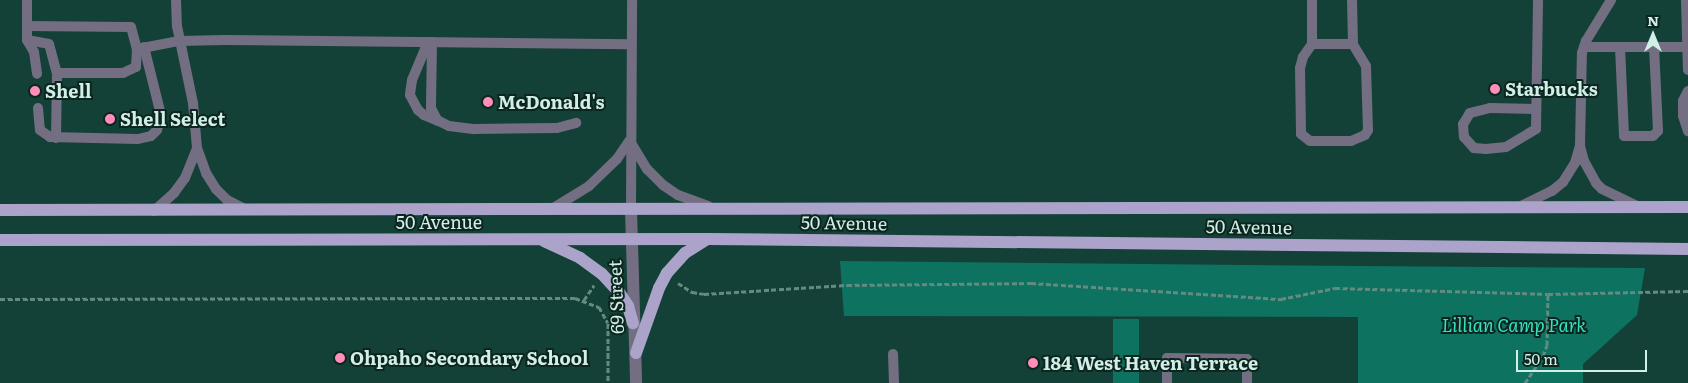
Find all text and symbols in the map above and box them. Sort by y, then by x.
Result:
north arrow [1628,10,1678,60]
text: N [1647,10,1659,30]
place label: Starbucks [1505,78,1598,100]
place label: Shell [45,80,91,102]
marker: Starbucks [1489,83,1501,95]
marker: Shell [29,85,41,97]
place label: McDonald's [498,91,604,113]
marker: McDonald's [482,96,494,108]
place label: Shell Select [120,108,225,130]
marker: Shell Select [104,113,116,125]
street label: 50 Avenue [396,211,482,233]
street label: 50 Avenue [801,211,887,235]
street label: 50 Avenue [1206,215,1292,239]
street label: 69 Street [604,260,628,334]
park label: Lillian Camp Park [1442,314,1586,336]
scale bar [1518,340,1649,372]
place label: Ohpaho Secondary School [350,347,588,369]
text: 50 m [1524,347,1558,370]
marker: Ohpaho Secondary School [334,352,346,364]
place label: 184 West Haven Terrace [1043,352,1258,374]
marker: 184 West Haven Terrace [1027,357,1039,369]

